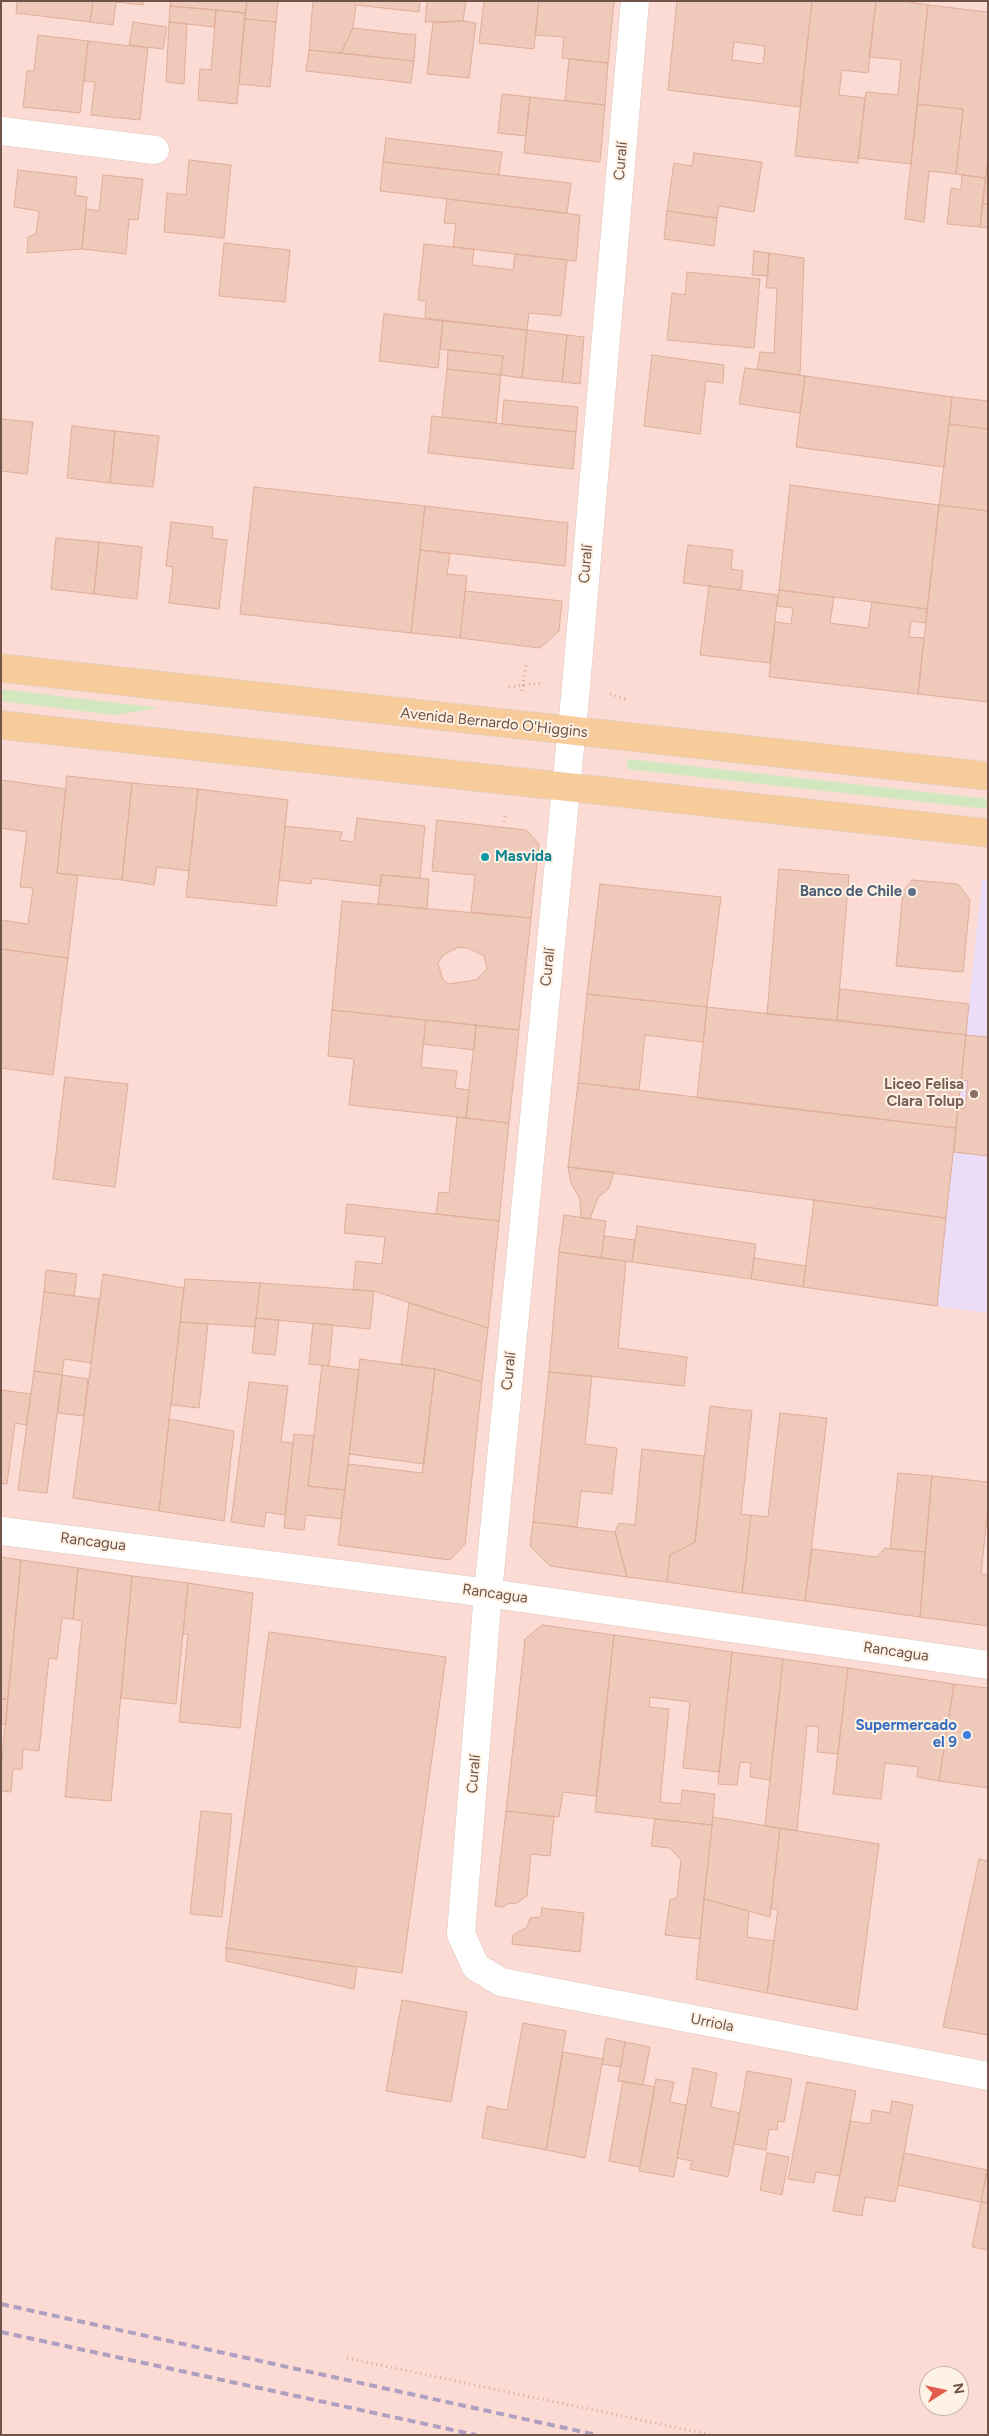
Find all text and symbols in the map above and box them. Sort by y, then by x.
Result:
street label: Curalí [610,141,632,181]
street label: Curalí [575,544,597,584]
street label: Avenida Bernardo O'Higgins [399,704,589,742]
place label: Masvida [495,848,552,866]
marker: Masvida [479,851,491,863]
place label: Banco de Chile [800,883,902,901]
marker: Banco de Chile [906,886,918,898]
street label: Curalí [537,947,559,987]
place label: Liceo Felisa Clara Tolup [884,1076,964,1111]
marker: Liceo Felisa Clara Tolup [968,1088,980,1100]
street label: Curalí [498,1351,520,1391]
street label: Rancagua [59,1529,127,1555]
street label: Rancagua [461,1580,529,1608]
street label: Rancagua [862,1638,930,1666]
place label: Supermercado el 9 [855,1717,957,1752]
marker: Supermercado el 9 [961,1729,973,1741]
street label: Curalí [463,1754,485,1794]
street label: Urriola [689,2010,735,2036]
north arrow [919,2366,969,2416]
text: N [949,2382,968,2395]

